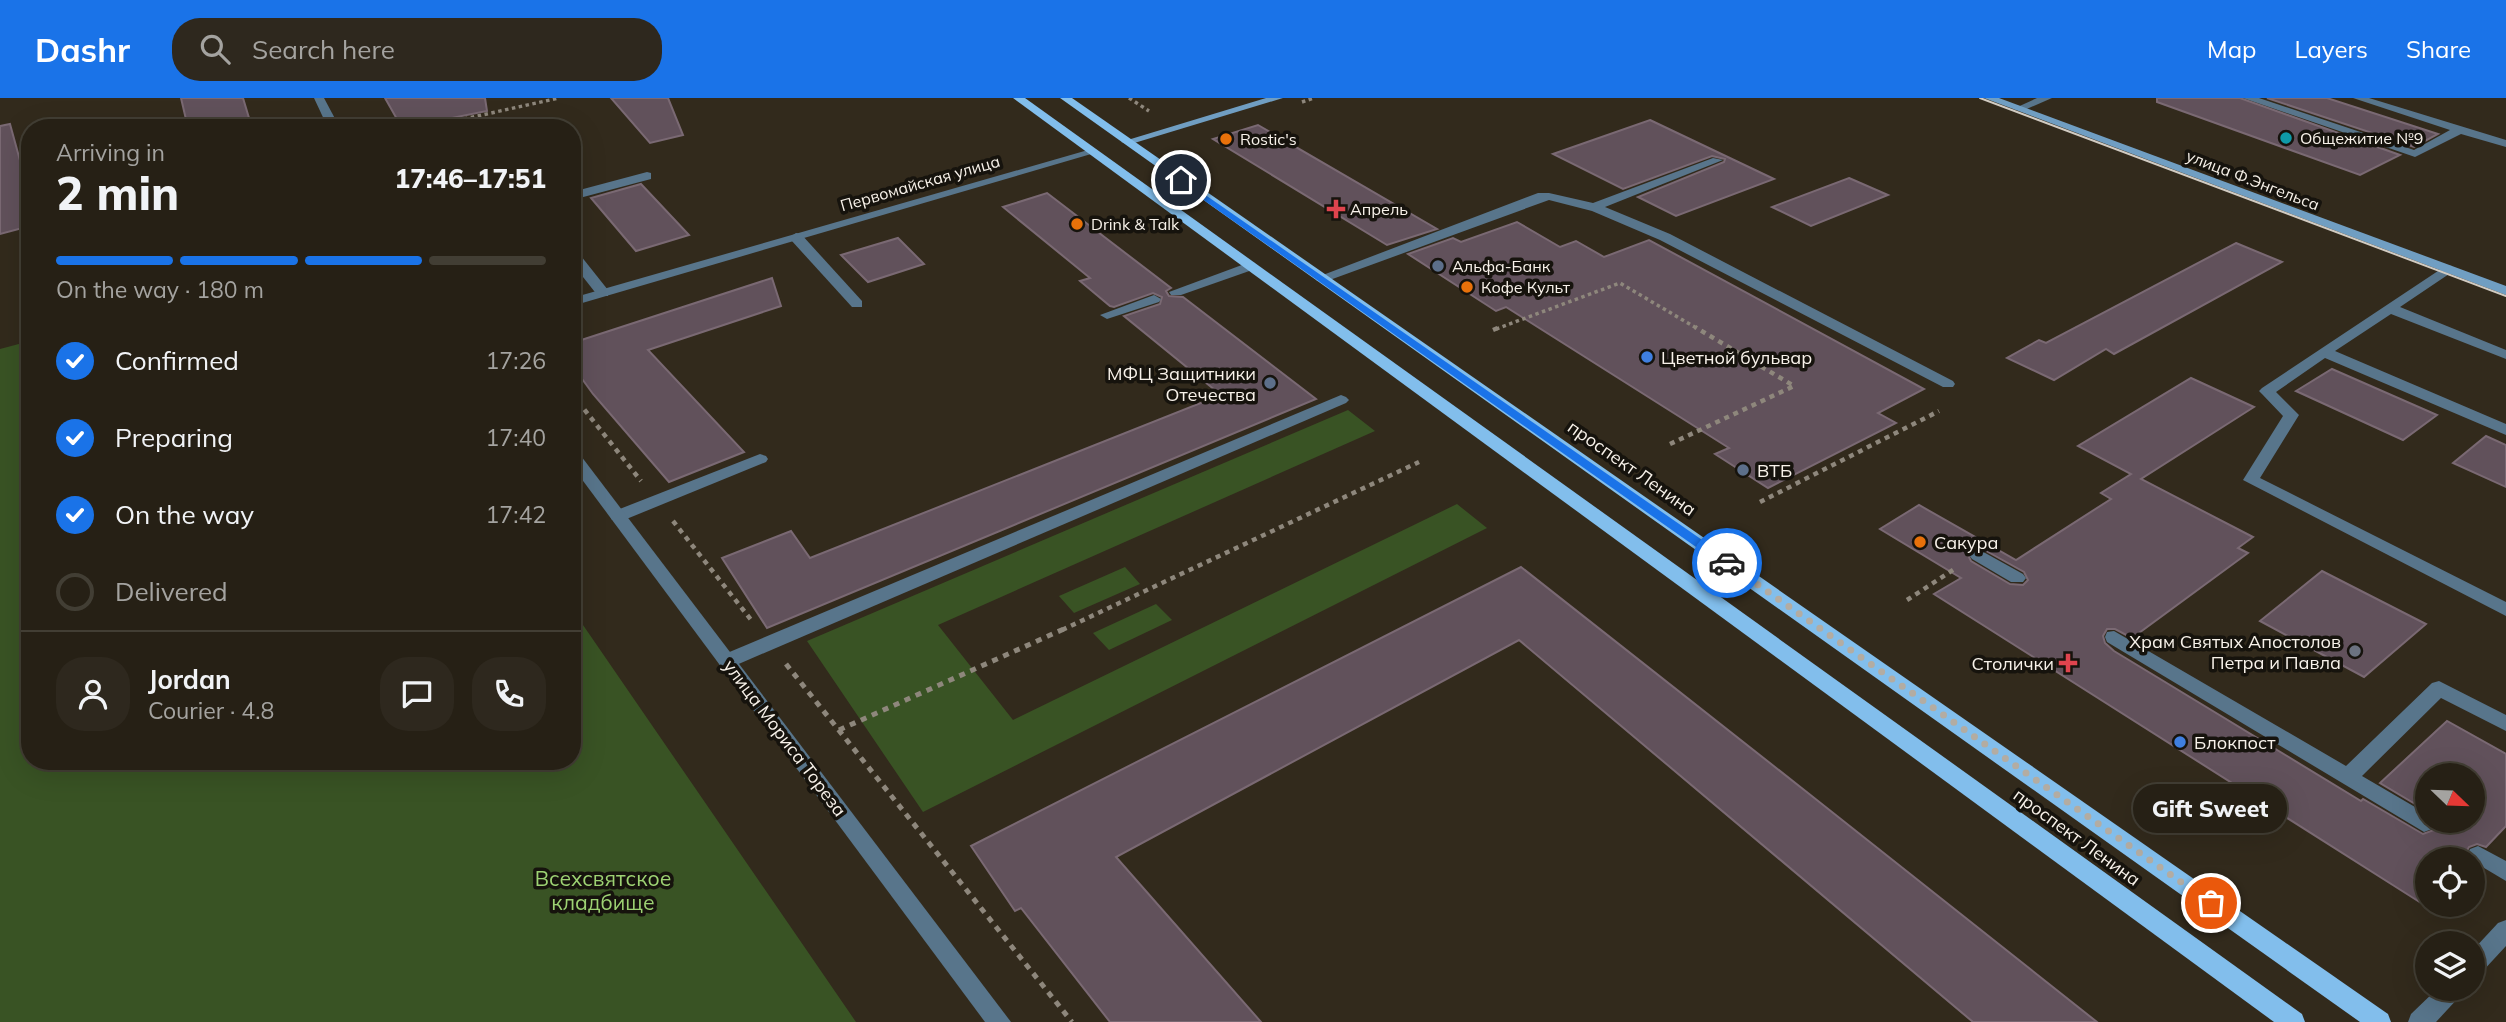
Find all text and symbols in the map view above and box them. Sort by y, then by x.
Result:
search box [172,18,662,81]
text: Dashr [35,29,130,70]
icon: search [196,30,234,68]
text: Search here [252,33,395,66]
text: Map [2207,34,2256,64]
text: Layers [2294,34,2368,64]
text: Share [2406,34,2471,64]
place label: Общежитие №9 [2300,128,2423,148]
place label: Rostic's [1240,129,1297,149]
marker: Общежитие №9 [2278,130,2294,146]
marker: Rostic's [1218,131,1234,147]
text: Arriving in [56,138,165,167]
street label: улица Ф.Энгельса [2184,145,2322,215]
pin [1151,150,1211,210]
street label: Первомайская улица [838,151,1002,215]
icon: home [1162,161,1200,199]
text: 17:46–17:51 [395,162,546,195]
text: 2 min [56,164,179,222]
place label: Апрель [1350,199,1408,219]
marker: Апрель [1328,201,1344,217]
place label: Drink & Talk [1091,214,1180,234]
marker: Drink & Talk [1069,216,1085,232]
place label: Альфа-Банк [1452,256,1551,276]
marker: Альфа-Банк [1430,258,1446,274]
text: On the way · 180 m [56,275,264,304]
place label: Кофе Культ [1481,277,1571,297]
marker: Кофе Культ [1459,279,1475,295]
icon: check [56,342,94,380]
text: Confirmed [115,344,239,377]
text: 17:26 [486,346,546,375]
place label: Цветной бульвар [1661,346,1812,369]
marker: Цветной бульвар [1639,349,1655,365]
place label: МФЦ Защитники Отечества [1107,362,1256,406]
marker: МФЦ Защитники Отечества [1262,375,1278,391]
street label: проспект Ленина [1563,415,1701,521]
icon: check [56,419,94,457]
text: Preparing [115,421,233,454]
text: 17:40 [486,423,546,452]
place label: ВТБ [1757,459,1792,482]
marker: ВТБ [1735,462,1751,478]
icon: check [56,496,94,534]
text: On the way [115,498,254,531]
text: 17:42 [486,500,546,529]
courier [1692,528,1762,598]
place label: Сакура [1934,531,1999,554]
marker: Сакура [1912,534,1928,550]
icon: car [1708,544,1746,582]
text: Delivered [115,575,228,608]
place label: Храм Святых Апостолов Петра и Павла [2129,630,2341,674]
marker: Храм Святых Апостолов Петра и Павла [2347,643,2363,659]
place label: Столички [1971,652,2054,675]
street label: улица Мориса Тореза [718,655,852,821]
marker: Столички [2060,655,2076,671]
button: person [56,657,130,731]
button: chat [380,657,454,731]
button: phone [472,657,546,731]
text: Jordan [148,663,231,696]
text: Courier · 4.8 [148,696,274,725]
place label: Блокпост [2194,731,2276,754]
marker: Блокпост [2172,734,2188,750]
north arrow [2415,763,2485,833]
map controls [2415,763,2485,1001]
street label: проспект Ленина [2009,783,2145,891]
callout: Gift Sweet [2134,784,2288,833]
text: Gift Sweet [2152,794,2268,823]
button: locate [2415,847,2485,917]
park label: Всехсвятское кладбище [535,865,671,915]
pin [2181,873,2241,933]
icon: bag [2192,884,2230,922]
button: layers [2415,931,2485,1001]

